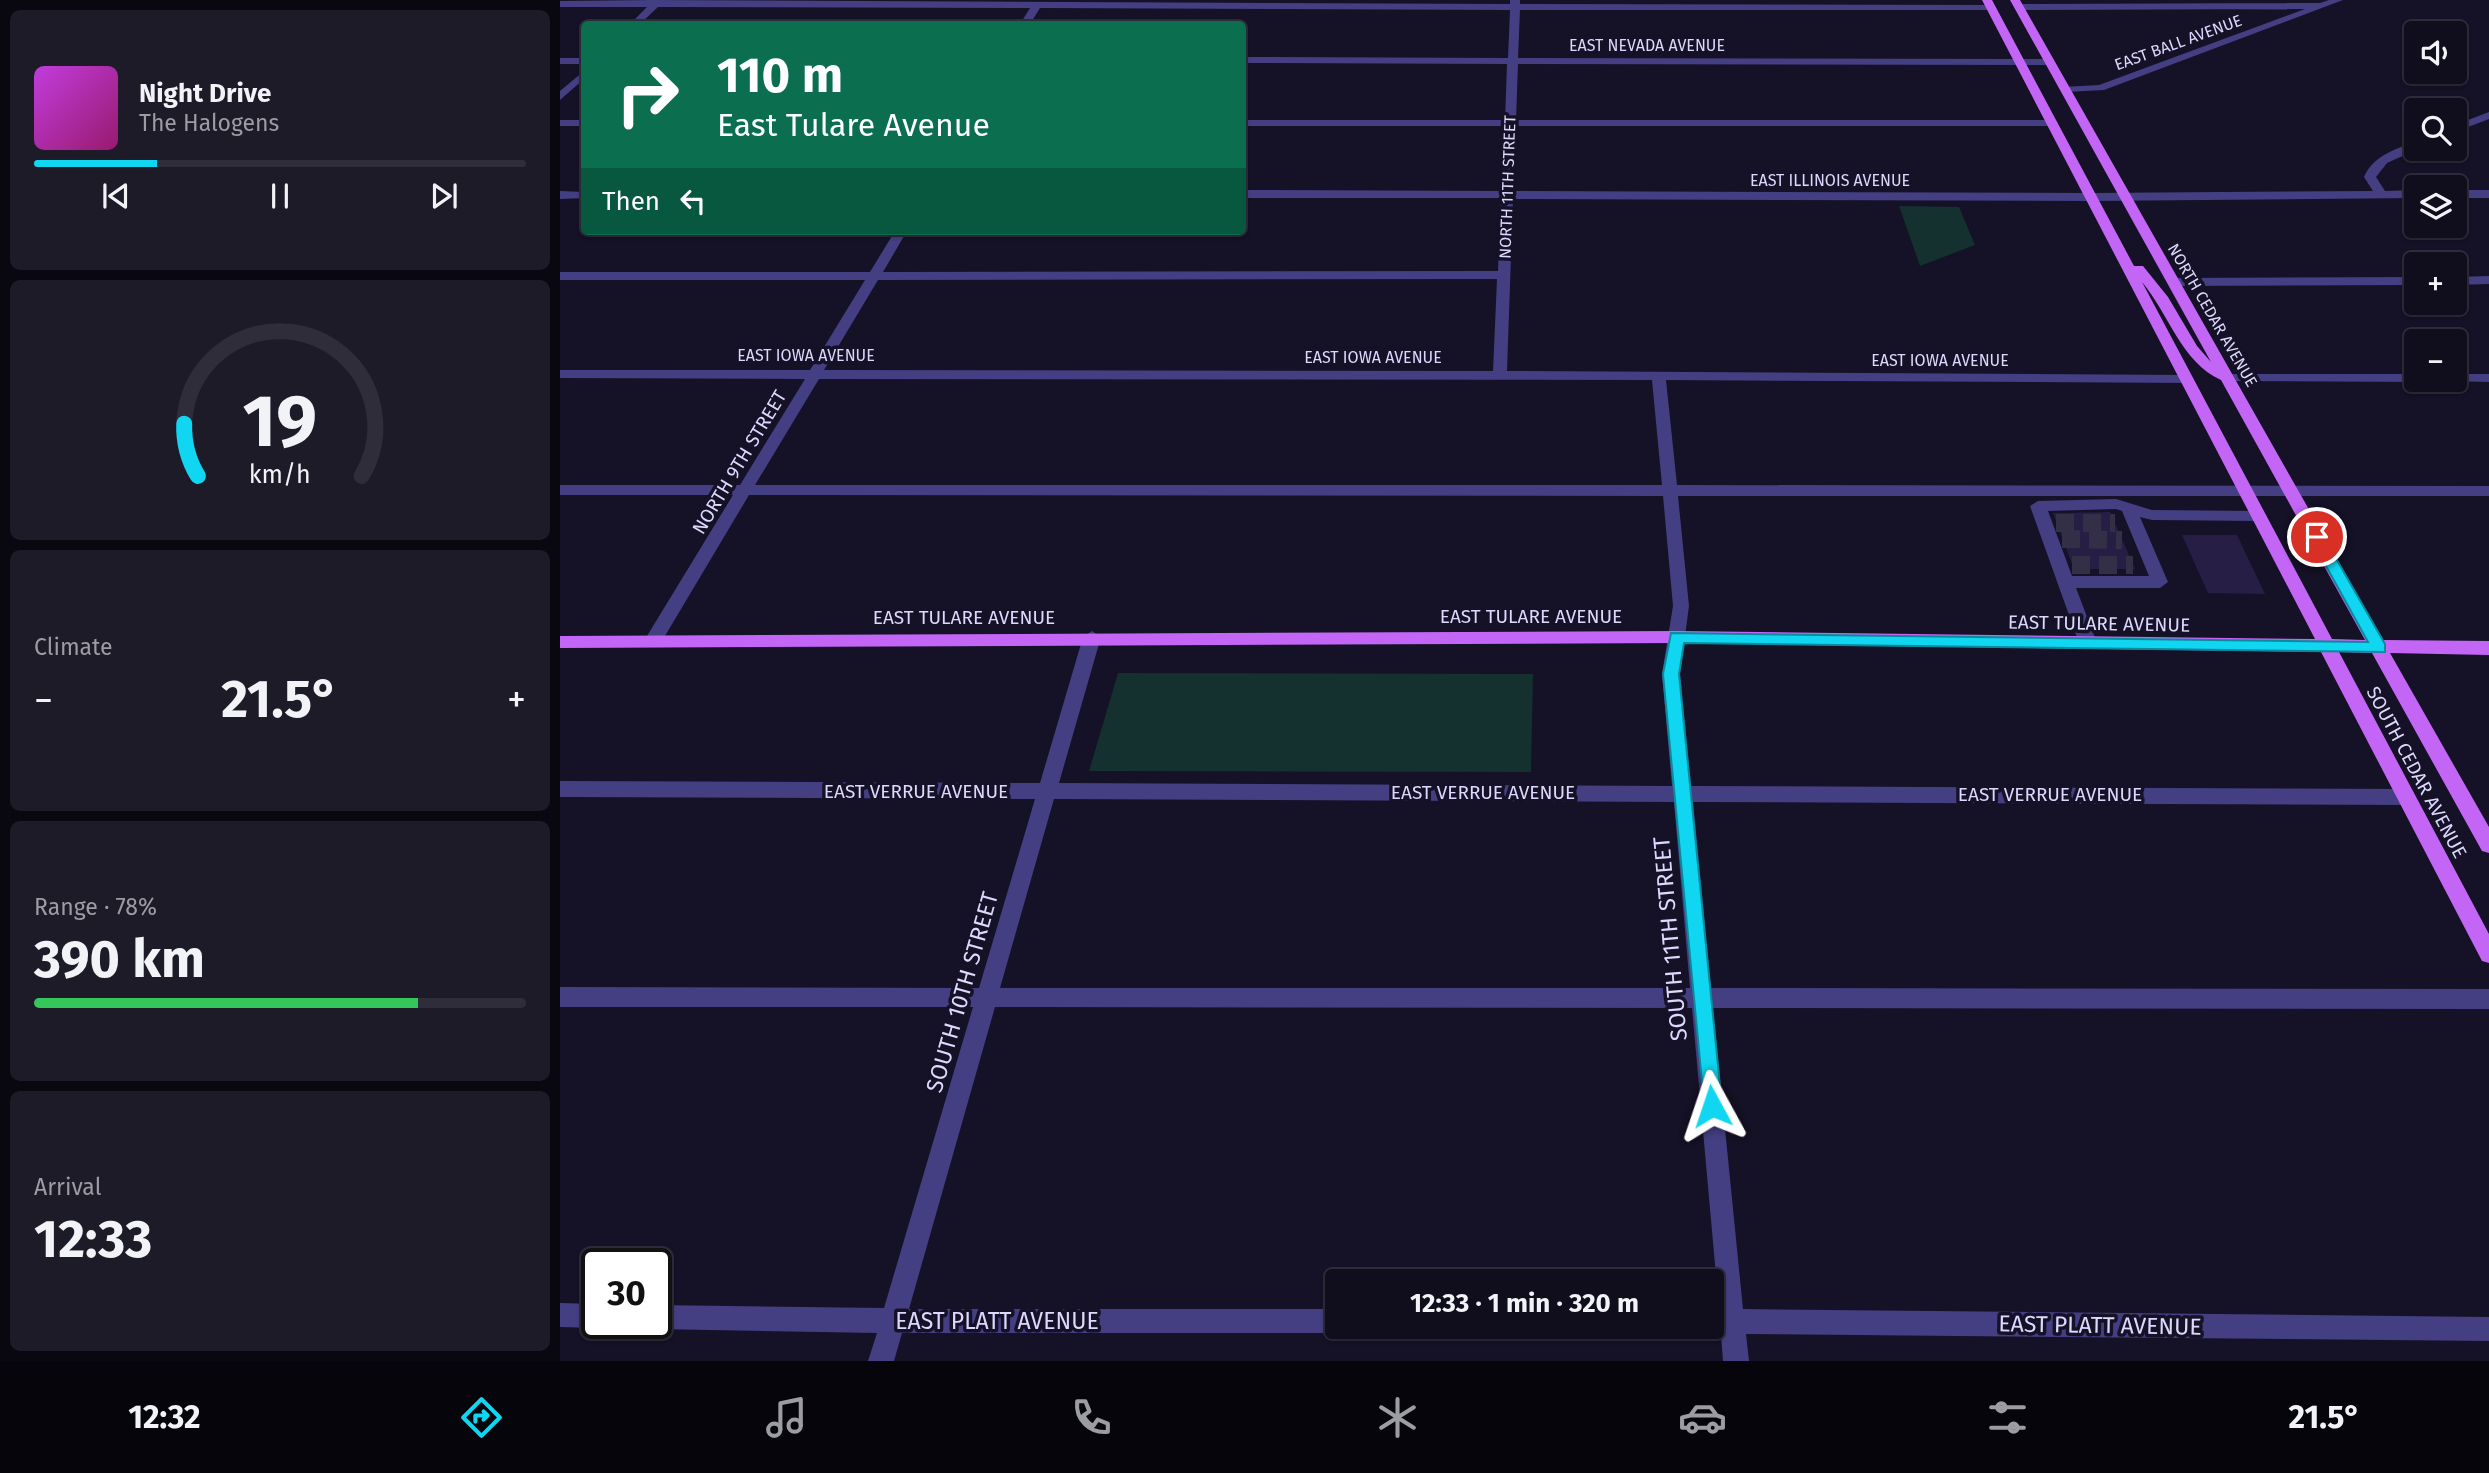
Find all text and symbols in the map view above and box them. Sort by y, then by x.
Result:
street label: EAST BALL AVENUE [2112,11,2244,74]
map controls [2404,21,2467,392]
button: sound [2404,21,2467,84]
street label: EAST NEVADA AVENUE [1569,36,1725,55]
text: 110 m [717,46,843,105]
icon: right [602,49,693,140]
text: Night Drive [139,78,271,109]
button: search [2404,98,2467,161]
text: East Tulare Avenue [717,106,990,144]
text: The Halogens [139,109,279,137]
street label: NORTH 11TH STREET [1496,114,1520,259]
street label: EAST ILLINOIS AVENUE [1750,171,1910,190]
button: layers [2404,175,2467,238]
icon: previous [97,177,135,215]
icon: pause [261,177,299,215]
icon: next [425,177,463,215]
icon: left [674,182,712,220]
text: Then [602,186,660,217]
street label: NORTH CEDAR AVENUE [2164,240,2261,390]
button: + [2404,252,2467,315]
button: − [2404,329,2467,392]
street label: EAST IOWA AVENUE [737,346,875,365]
street label: EAST IOWA AVENUE [1304,348,1442,367]
street label: EAST IOWA AVENUE [1871,351,2009,370]
text: 19 [243,379,317,466]
street label: NORTH 9TH STREET [687,386,792,538]
text: km/h [249,460,311,490]
pin [2287,507,2347,567]
icon: arrive [2298,518,2336,556]
street label: EAST TULARE AVENUE [1440,605,1622,628]
street label: EAST TULARE AVENUE [873,606,1055,629]
street label: EAST TULARE AVENUE [2008,610,2190,637]
text: Climate [34,633,113,661]
text: 21.5° [221,668,339,731]
text: − [34,677,53,723]
text: + [507,677,526,723]
street label: SOUTH CEDAR AVENUE [2362,682,2472,862]
street label: EAST VERRUE AVENUE [824,780,1008,803]
street label: EAST VERRUE AVENUE [1391,781,1575,804]
street label: EAST VERRUE AVENUE [1958,783,2142,806]
street label: SOUTH 11TH STREET [1647,836,1693,1042]
street label: SOUTH 10TH STREET [920,888,1004,1096]
text: Range · 78% [34,893,157,921]
text: 390 km [34,928,205,991]
position arrow [1675,1069,1749,1143]
text: Arrival [34,1173,101,1201]
text: 12:33 [34,1208,152,1271]
speed limit sign: 30 [581,1248,672,1339]
text: 12:33 · 1 min · 320 m [1410,1288,1639,1319]
street label: EAST PLATT AVENUE [895,1307,1099,1335]
street label: EAST PLATT AVENUE [1998,1309,2202,1341]
icon: directions [457,1393,506,1442]
icon: music [762,1393,811,1442]
icon: phone [1067,1393,1116,1442]
icon: climate [1373,1393,1422,1442]
icon: car [1678,1393,1727,1442]
icon: filters [1983,1393,2032,1442]
text: 12:32 [128,1398,201,1436]
text: 21.5° [2289,1398,2361,1436]

